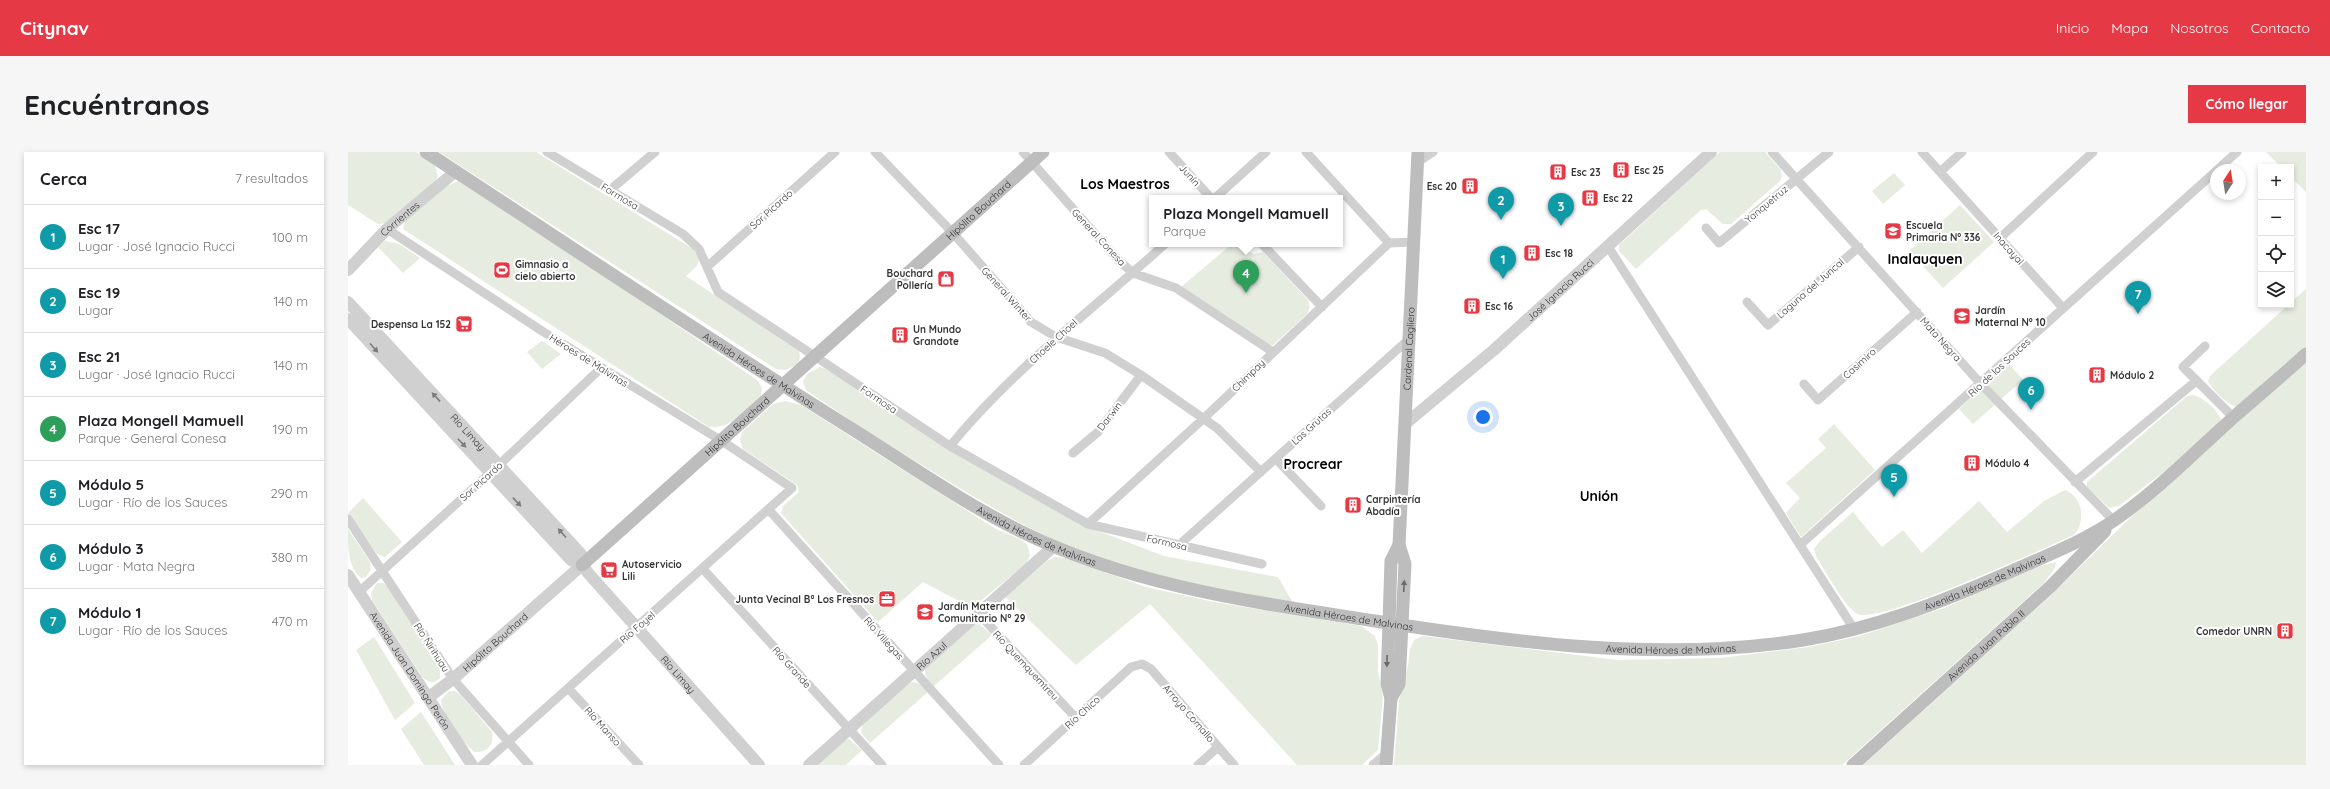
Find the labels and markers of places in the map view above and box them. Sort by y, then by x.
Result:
building icon: Esc 25 [1611,160,1631,180]
building icon: Esc 23 [1548,162,1568,182]
place label: Esc 25 [1634,164,1664,177]
place label: Esc 23 [1571,166,1601,179]
building icon: Esc 20 [1460,176,1480,196]
place label: Esc 20 [1427,180,1457,193]
pin: 2 [1488,187,1514,220]
building icon: Esc 22 [1580,188,1600,208]
place label: Esc 22 [1603,192,1633,205]
pin: 3 [1548,193,1574,226]
place label: Escuela Primaria N° 336 [1906,219,1981,244]
school or university icon: Escuela Primaria N° 336 [1883,221,1903,241]
building icon: Esc 18 [1522,243,1542,263]
pin: 1 [1490,246,1516,279]
place label: Esc 18 [1545,247,1573,260]
place label: Gimnasio a cielo abierto [515,258,576,283]
sports icon: Gimnasio a cielo abierto [492,260,512,280]
pin: 4 [1233,260,1259,293]
place label: Bouchard Pollería [887,267,933,292]
shop icon: Bouchard Pollería [936,269,956,289]
pin: 7 [2125,281,2151,314]
building icon: Esc 16 [1462,296,1482,316]
place label: Esc 16 [1485,300,1513,313]
place label: Jardín Maternal N° 10 [1975,304,2046,329]
school or university icon: Jardín Maternal N° 10 [1952,306,1972,326]
supermarket icon: Despensa La 152 [454,314,474,334]
place label: Despensa La 152 [371,318,451,331]
place label: Un Mundo Grandote [913,323,961,348]
building icon: Un Mundo Grandote [890,325,910,345]
building icon: Módulo 2 [2087,365,2107,385]
place label: Módulo 2 [2110,369,2154,382]
pin: 6 [2018,377,2044,410]
building icon: Módulo 4 [1962,453,1982,473]
place label: Módulo 4 [1985,457,2029,470]
pin: 5 [1881,464,1907,497]
place label: Carpintería Abadía [1366,493,1420,518]
building icon: Carpintería Abadía [1343,495,1363,515]
place label: Autoservicio Lili [622,558,682,583]
supermarket icon: Autoservicio Lili [599,560,619,580]
office icon: Junta Vecinal B° Los Fresnos [877,589,897,609]
place label: Junta Vecinal B° Los Fresnos [736,593,874,606]
place label: Jardín Maternal Comunitario N° 29 [938,600,1026,625]
school or university icon: Jardín Maternal Comunitario N° 29 [915,602,935,622]
building icon: Comedor UNRN [2275,621,2295,641]
place label: Comedor UNRN [2196,625,2272,638]

